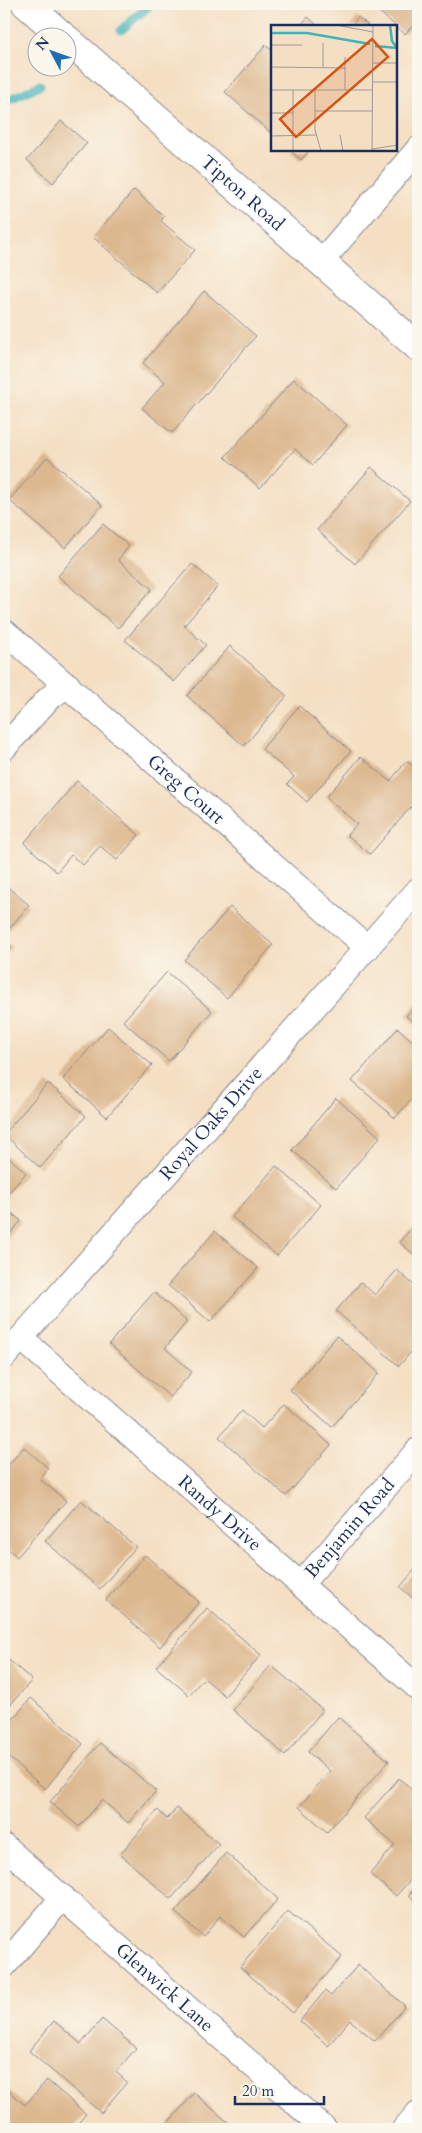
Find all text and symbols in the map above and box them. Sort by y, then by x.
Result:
inset map [271,25,397,151]
north arrow [28,28,78,78]
text: N [31,33,54,55]
street label: Tipton Road [195,149,290,237]
street label: Greg Court [142,748,230,830]
street label: Royal Oaks Drive [154,1061,268,1186]
street label: Randy Drive [172,1469,267,1557]
street label: Benjamin Road [299,1473,401,1584]
street label: Glenwick Lane [110,1937,219,2038]
scale bar [235,2073,323,2105]
text: 20 m [242,2081,274,2101]

